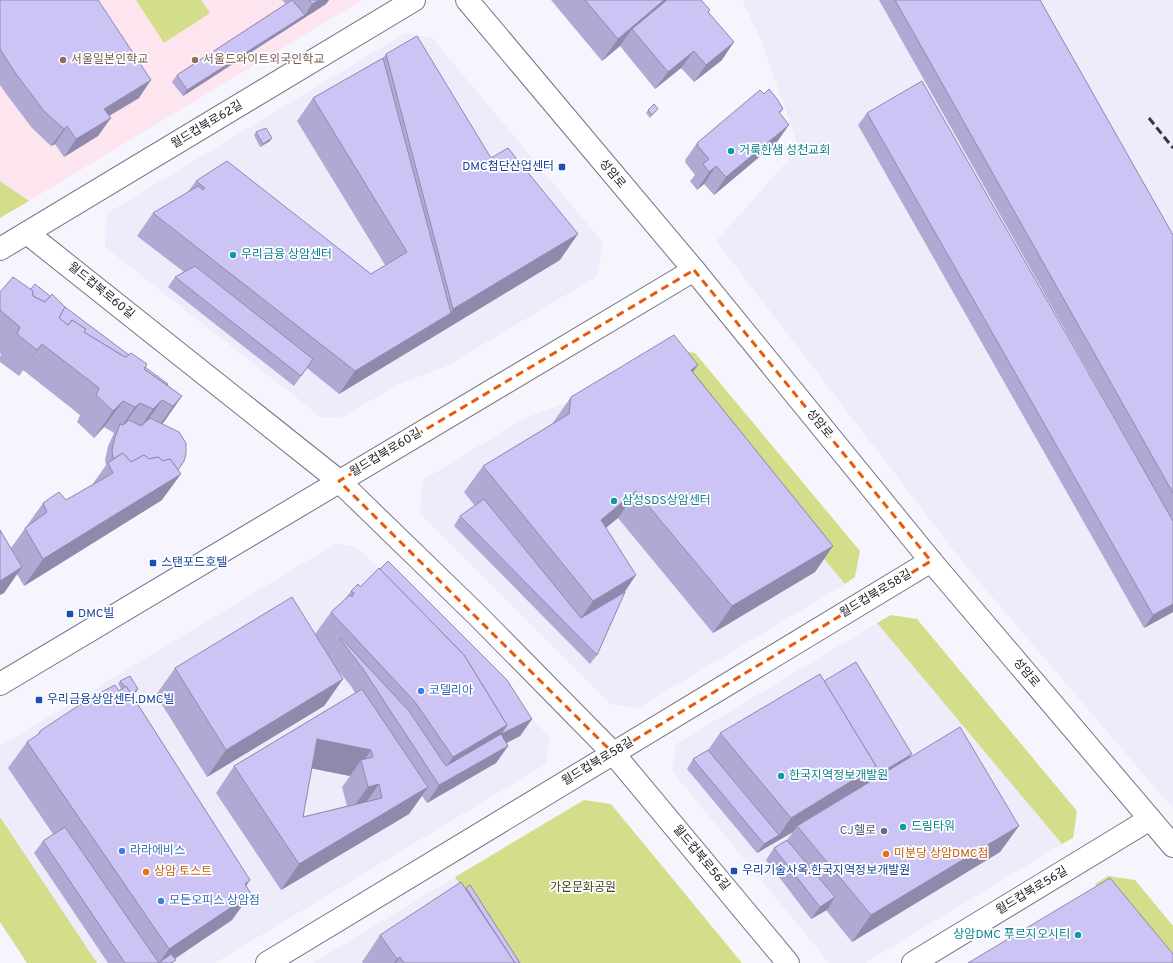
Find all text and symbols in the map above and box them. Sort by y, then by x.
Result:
place label: 서울일본인학교 [71,52,148,68]
place label: 서울드와이트외국인학교 [203,52,324,68]
marker: 서울일본인학교 [58,55,68,65]
marker: 서울드와이트외국인학교 [190,55,200,65]
street label: 월드컵북로62길 [168,97,246,153]
place label: 거룩한샘 성천교회 [739,143,830,159]
marker: 거룩한샘 성천교회 [726,146,736,156]
street label: 성암로 [595,156,629,192]
place label: DMC첨단산업센터 [462,159,554,175]
marker: DMC첨단산업센터 [557,162,567,172]
place label: 우리금융 상암센터 [241,247,332,263]
marker: 우리금융 상암센터 [228,250,238,260]
street label: 월드컵북로60길 [64,259,138,323]
street label: 성암로 [802,406,836,442]
street label: 월드컵북로60길 [347,425,425,481]
place label: 삼성SDS상암센터 [622,493,711,509]
marker: 삼성SDS상암센터 [609,496,619,506]
place label: 스탠포드호텔 [161,555,227,571]
marker: 스탠포드호텔 [148,558,158,568]
street label: 월드컵북로58길 [837,566,915,622]
place label: DMC빌 [78,606,115,622]
marker: DMC빌 [65,609,75,619]
street label: 성암로 [1009,655,1043,691]
place label: 코델리아 [429,683,473,699]
marker: 코델리아 [416,686,426,696]
place label: 우리금융상암센터.DMC빌 [47,692,175,708]
marker: 우리금융상암센터.DMC빌 [34,695,44,705]
street label: 월드컵북로58길 [559,734,637,790]
place label: 한국지역정보개발원 [789,768,888,784]
marker: 한국지역정보개발원 [776,771,786,781]
place label: 드림타워 [911,819,955,835]
street label: 월드컵북로56길 [669,822,733,894]
marker: 드림타워 [898,822,908,832]
place label: CJ헬로 [840,823,876,839]
marker: CJ헬로 [879,826,889,836]
place label: 라라에비스 [130,843,185,859]
marker: 라라에비스 [117,846,127,856]
place label: 미분당 상암DMC점 [894,846,989,862]
marker: 미분당 상암DMC점 [881,849,891,859]
place label: 우리기술사옥.한국지역정보개발원 [742,863,910,879]
street label: 월드컵북로56길 [993,863,1071,919]
place label: 상암 토스트 [154,864,212,880]
marker: 우리기술사옥.한국지역정보개발원 [729,866,739,876]
marker: 상암 토스트 [141,867,151,877]
park label: 가온문화공원 [550,880,616,896]
place label: 모든오피스 상암점 [169,893,260,909]
marker: 모든오피스 상암점 [156,896,166,906]
place label: 상암DMC 푸르지오시티 [953,927,1070,943]
marker: 상암DMC 푸르지오시티 [1073,930,1083,940]

